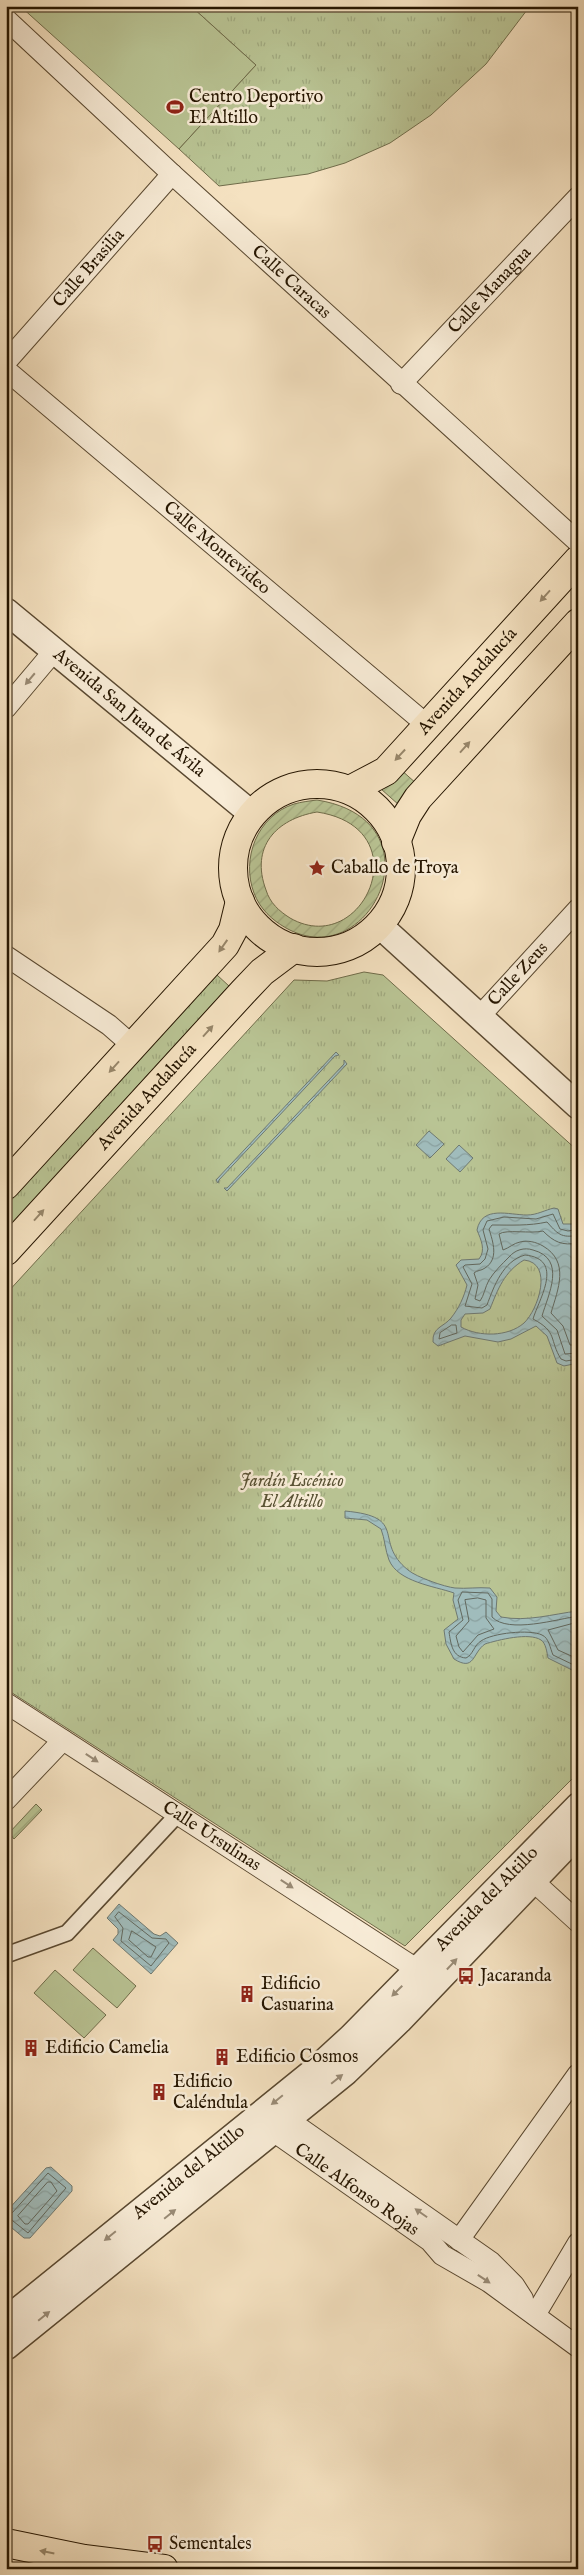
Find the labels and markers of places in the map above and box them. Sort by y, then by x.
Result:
place label: Centro Deportivo El Altillo [189,86,324,130]
sports icon: Centro Deportivo El Altillo [165,97,185,117]
place label: Caballo de Troya [331,857,459,880]
place icon: Caballo de Troya [307,858,327,878]
place label: Jacaranda [478,1965,552,1988]
bus stop icon: Jacaranda [456,1966,476,1986]
place label: Edificio Casuarina [261,1973,334,2017]
building icon: Edificio Casuarina [237,1984,257,2004]
place label: Edificio Camelia [45,2037,169,2060]
building icon: Edificio Camelia [21,2038,41,2058]
place label: Edificio Cosmos [236,2046,358,2069]
building icon: Edificio Cosmos [212,2047,232,2067]
place label: Edificio Caléndula [173,2071,248,2115]
building icon: Edificio Caléndula [149,2082,169,2102]
place label: Sementales [169,2533,252,2556]
bus stop icon: Sementales [145,2534,165,2554]

